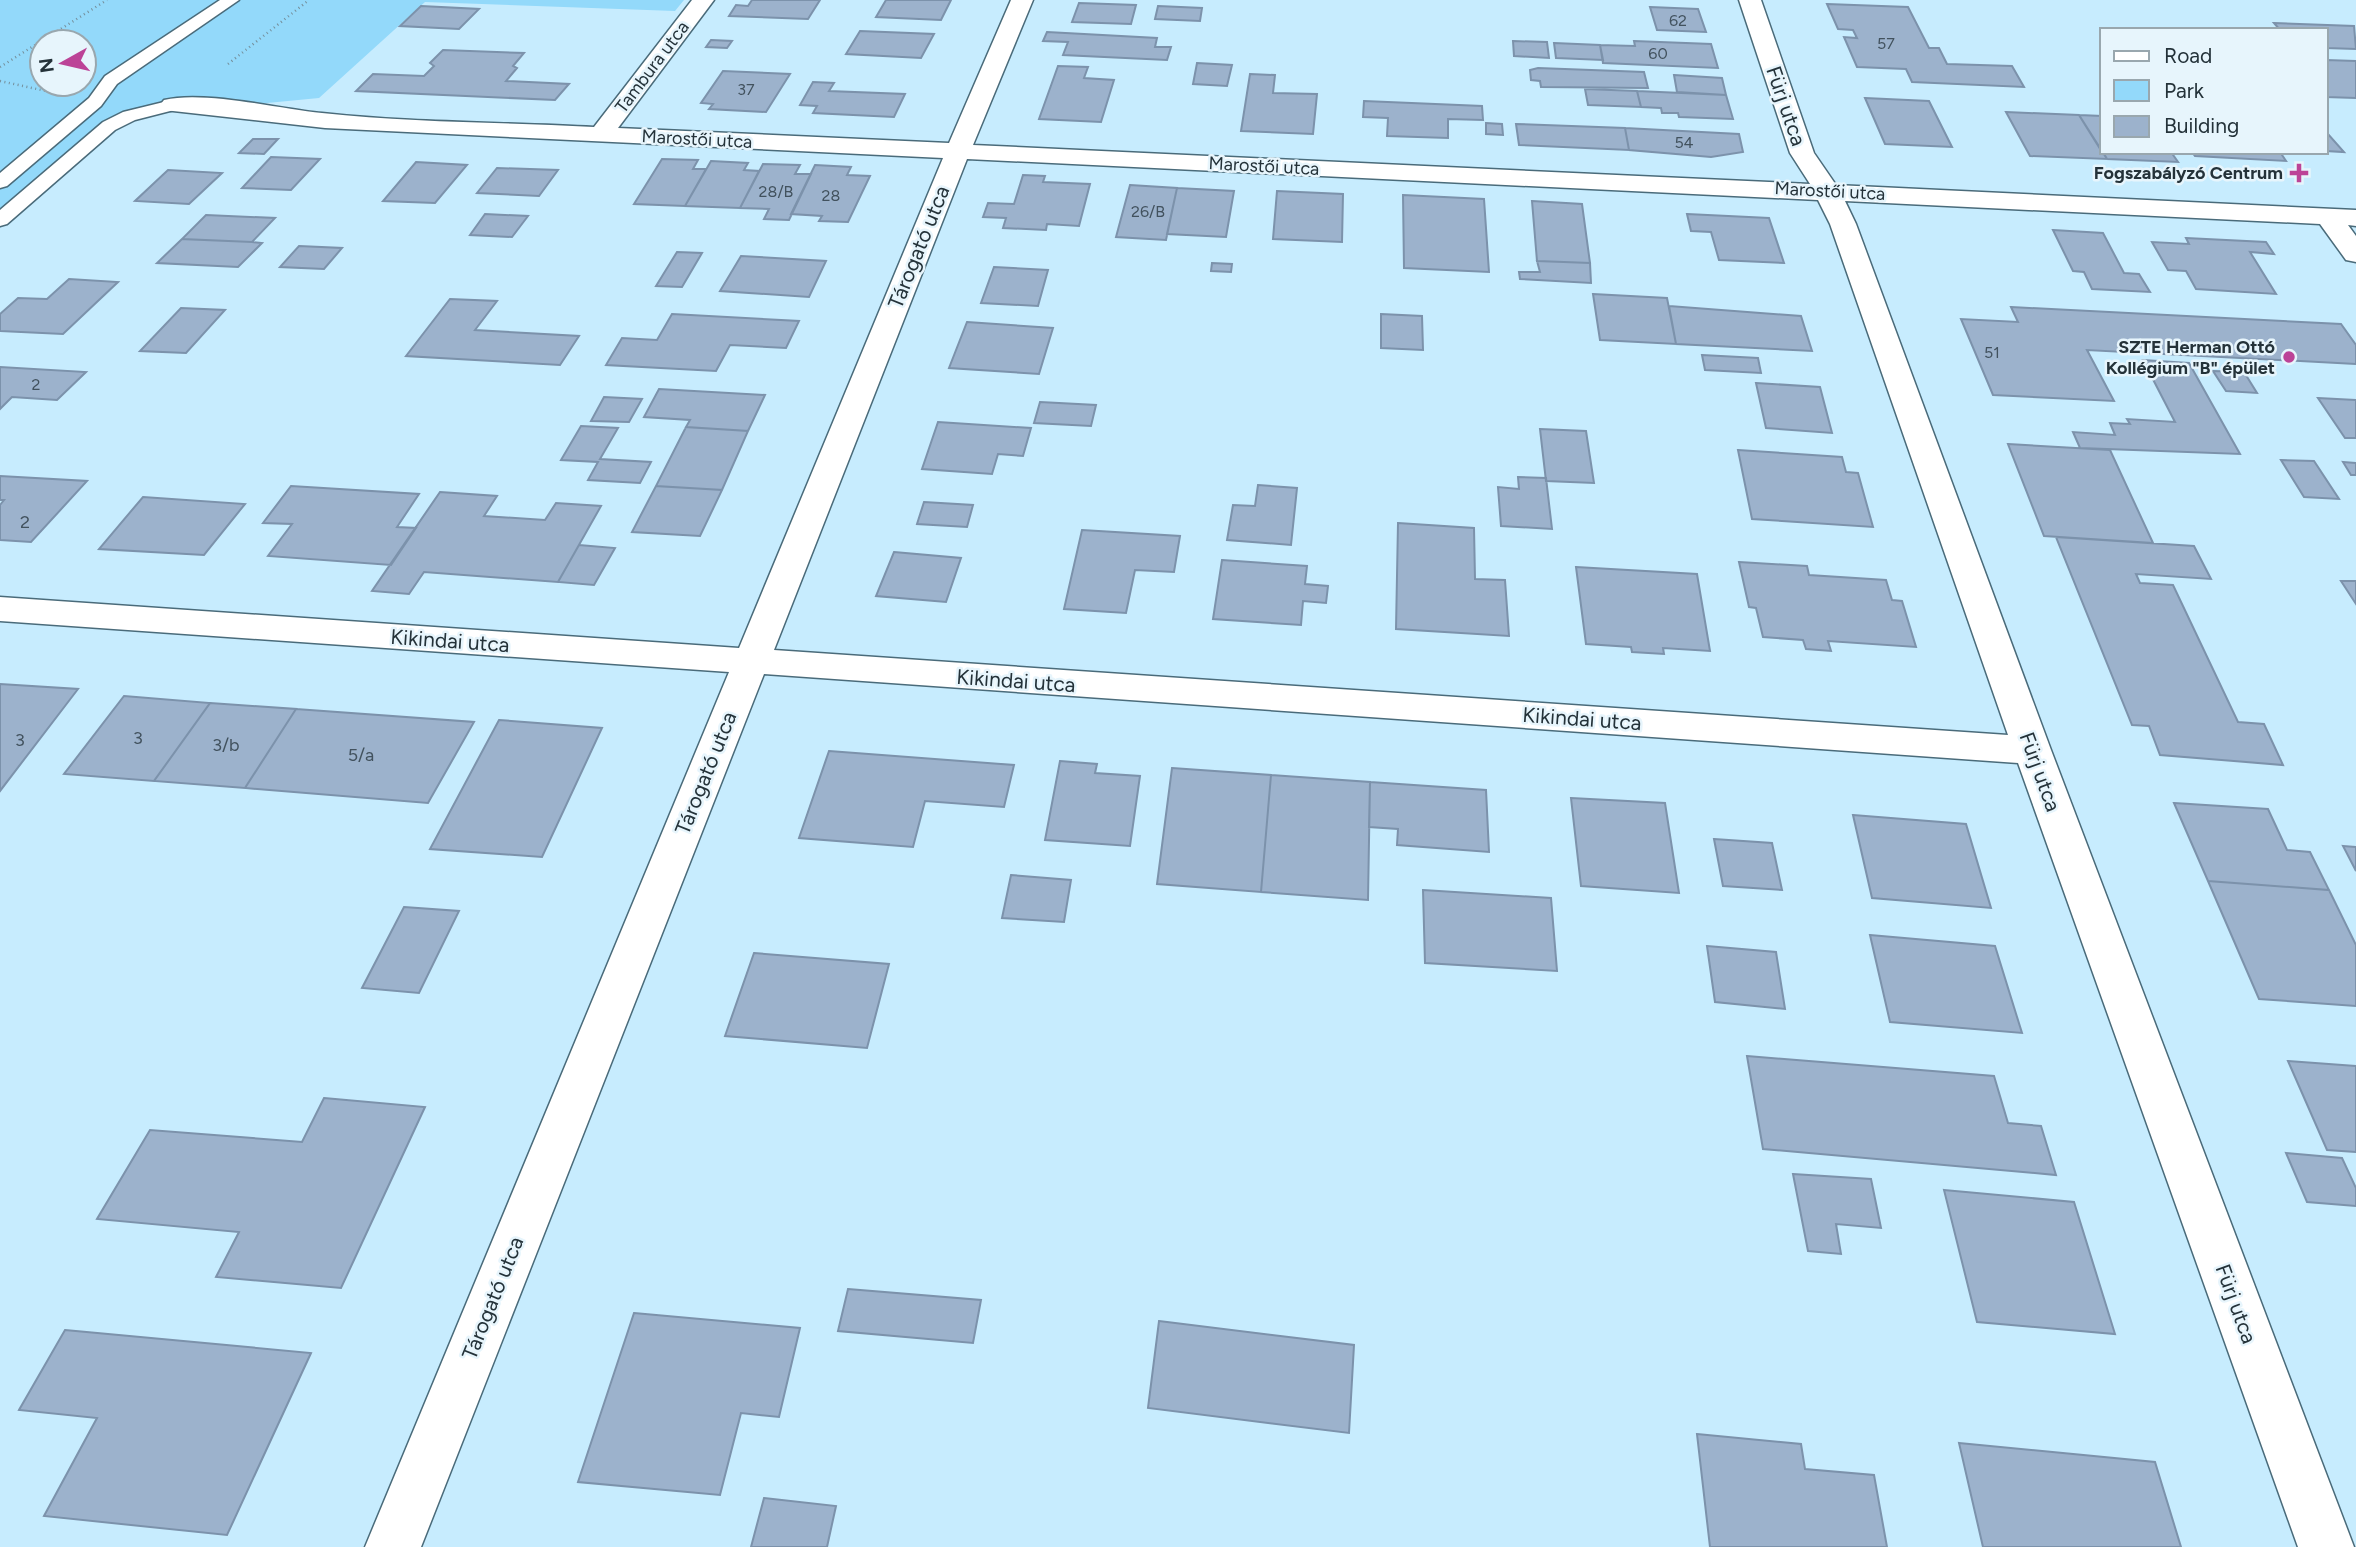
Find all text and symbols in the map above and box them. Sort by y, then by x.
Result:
house number: 62 [1669,11,1687,30]
street label: Tambura utca [610,17,694,117]
north arrow [28,28,98,98]
legend [2100,28,2328,154]
house number: 57 [1877,34,1895,53]
text: Road [2164,43,2212,68]
house number: 60 [1648,44,1668,63]
text: N [34,56,59,74]
street label: Fürj utca [1761,63,1812,149]
text: Park [2164,78,2205,103]
house number: 37 [737,80,755,99]
text: Building [2164,113,2239,138]
street label: Marostői utca [641,125,753,153]
house number: 54 [1674,133,1694,152]
street label: Marostői utca [1208,152,1320,180]
place label: Fogszabályzó Centrum [2094,162,2283,184]
marker: Fogszabályzó Centrum [2289,163,2309,183]
street label: Marostői utca [1774,177,1886,205]
house number: 28/B [759,182,794,201]
street label: Tárogató utca [883,182,955,312]
house number: 28 [822,186,840,205]
house number: 26/B [1131,202,1165,221]
place label: SZTE Herman Ottó Kollégium "B" épület [2106,336,2275,379]
house number: 51 [1984,343,2000,362]
marker: SZTE Herman Ottó Kollégium "B" épület [2281,349,2297,365]
house number: 2 [32,375,40,394]
house number: 2 [20,511,30,533]
street label: Kikindai utca [390,624,510,657]
street label: Kikindai utca [956,664,1076,697]
street label: Kikindai utca [1522,702,1642,735]
street label: Tárogató utca [670,708,742,838]
house number: 3 [133,727,143,749]
house number: 3 [15,729,25,751]
street label: Fürj utca [2015,729,2066,815]
house number: 3/b [212,734,240,756]
house number: 5/a [348,744,374,766]
street label: Tárogató utca [457,1233,529,1363]
street label: Fürj utca [2211,1261,2262,1347]

